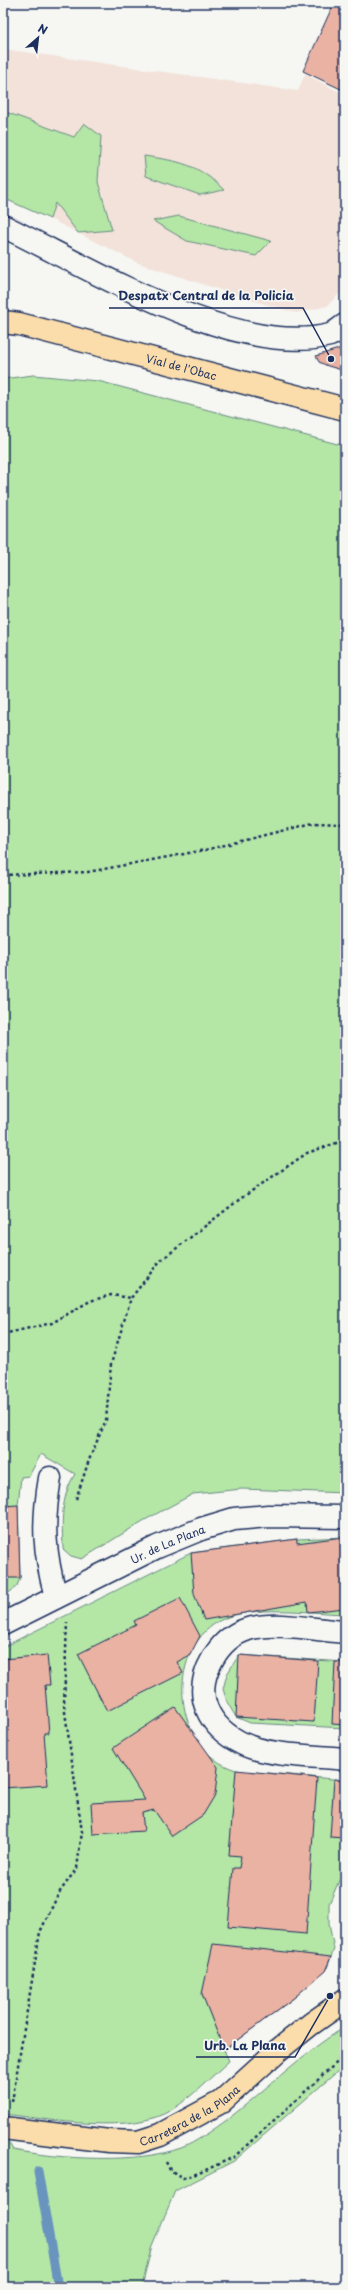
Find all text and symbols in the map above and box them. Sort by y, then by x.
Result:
north arrow [18,18,58,58]
text: N [35,19,51,38]
callout: Despatx Central de la Policia [109,284,303,308]
text: Despatx Central de la Policia [118,286,295,304]
street label: Vial de l'Obac [144,349,219,384]
street label: Ur. de La Plana [127,1520,207,1568]
callout: Urb. La Plana [196,2033,295,2057]
text: Urb. La Plana [204,2036,287,2054]
street label: Carretera de la Plana [137,2081,243,2150]

